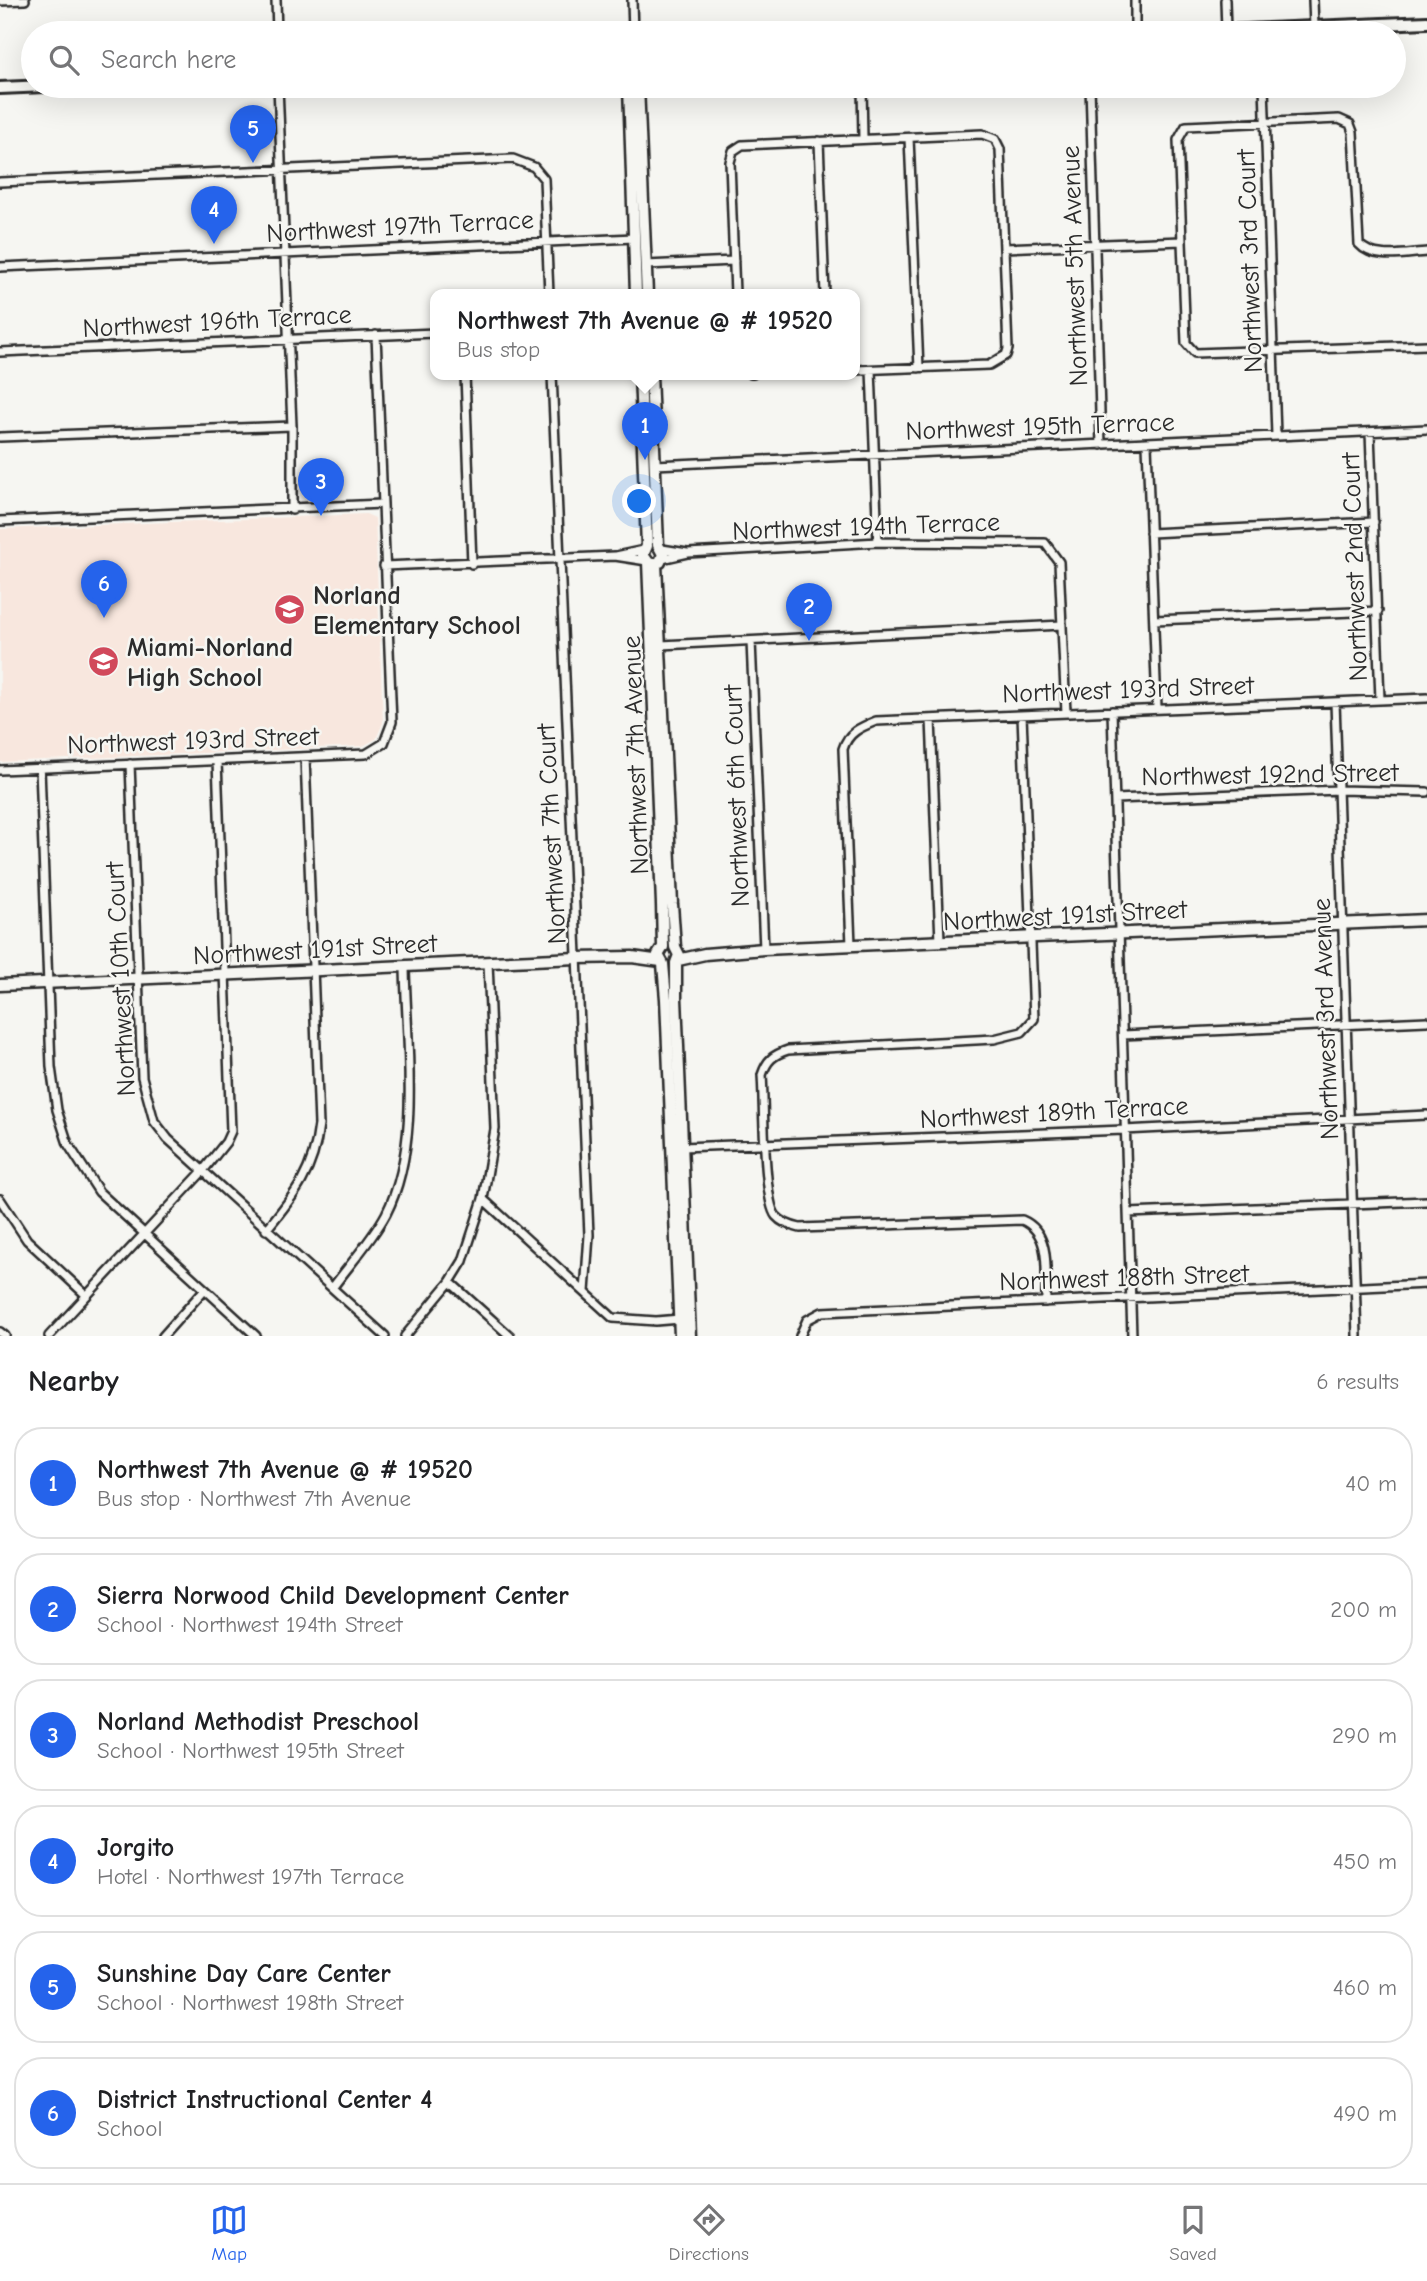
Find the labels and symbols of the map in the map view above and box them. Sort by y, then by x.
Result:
pin: 5 [230,105,276,163]
street label: Northwest 5th Avenue [1056,145,1094,387]
street label: Northwest 3rd Court [1231,147,1269,373]
pin: 4 [191,186,237,244]
street label: Northwest 197th Terrace [266,205,535,249]
street label: Northwest 196th Terrace [82,300,352,344]
pin: 1 [622,402,668,460]
street label: Northwest 195th Terrace [905,407,1175,447]
street label: Northwest 2nd Court [1336,451,1374,682]
pin: 3 [298,458,344,516]
your location [622,484,656,518]
street label: Northwest 194th Terrace [732,507,1000,547]
pin: 6 [81,560,127,618]
place label: Norland Elementary School [313,581,521,641]
pin: 2 [786,583,832,641]
school or university icon: Norland Elementary School [273,593,307,627]
place label: Miami-Norland High School [127,633,293,693]
street label: Northwest 7th Avenue [617,635,655,875]
school or university icon: Miami-Norland High School [87,645,121,679]
street label: Northwest 193rd Street [1002,671,1256,709]
street label: Northwest 6th Court [718,683,756,908]
street label: Northwest 7th Court [531,721,573,945]
street label: Northwest 193rd Street [67,722,321,760]
street label: Northwest 192nd Street [1141,758,1400,792]
street label: Northwest 10th Court [100,859,142,1097]
street label: Northwest 191st Street [942,895,1189,937]
street label: Northwest 3rd Avenue [1307,898,1345,1140]
street label: Northwest 191st Street [192,929,439,971]
street label: Northwest 189th Terrace [919,1091,1189,1135]
street label: Northwest 188th Street [999,1259,1251,1297]

